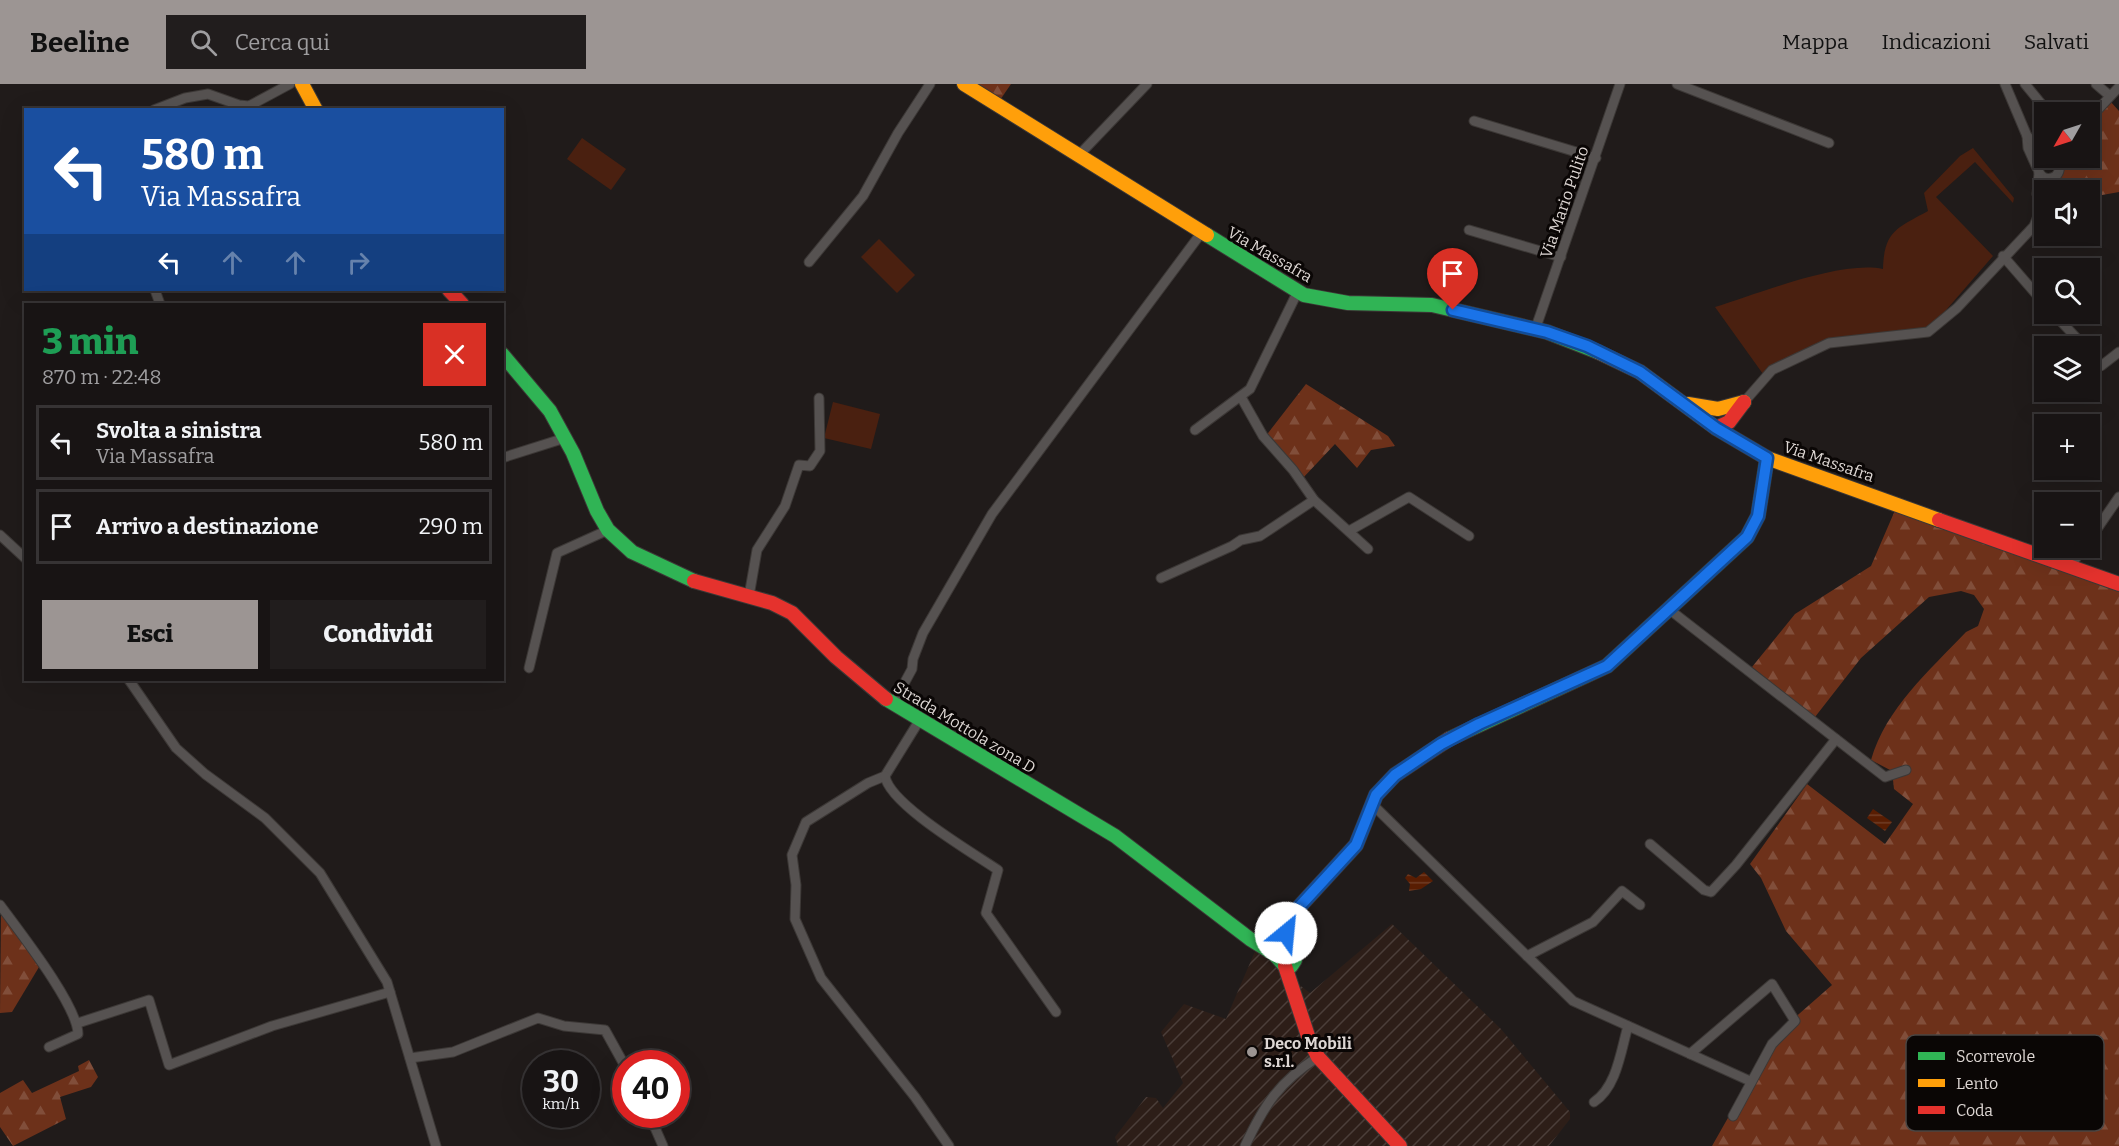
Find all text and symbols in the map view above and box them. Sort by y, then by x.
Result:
search box [166,15,586,69]
text: Beeline [30,26,130,59]
icon: search [187,26,220,59]
text: Cerca qui [235,29,330,56]
text: Mappa [1782,29,1848,55]
text: Indicazioni [1881,29,1991,55]
text: Salvati [2024,29,2089,55]
north arrow [2034,102,2100,168]
map controls [2034,102,2100,558]
text: 580 m [141,130,264,180]
icon: left [42,132,120,210]
street label: Via Mario Pulito [1536,144,1593,261]
button: sound [2034,180,2100,246]
text: Via Massafra [141,181,301,213]
street label: Via Massafra [1224,223,1316,286]
icon: left [153,246,186,279]
icon: ahead [216,246,249,279]
icon: ahead [279,246,312,279]
icon: right [342,246,375,279]
pin [1427,248,1478,310]
icon: arrive [1436,257,1469,290]
button: search [2034,258,2100,324]
text: 3 min [42,320,138,364]
button: close [423,323,486,386]
button: layers [2034,336,2100,402]
text: 870 m · 22:48 [42,365,162,389]
button: + [2034,414,2100,480]
text: Svolta a sinistra [96,417,262,444]
icon: left [45,426,78,459]
text: 580 m [419,429,483,456]
street label: Via Massafra [1781,437,1877,486]
text: Via Massafra [96,444,214,468]
button: − [2034,492,2100,558]
icon: arrive [45,510,78,543]
text: Arrivo a destinazione [96,513,319,540]
text: 290 m [419,513,483,540]
button: Esci [42,600,258,669]
button: Condividi [270,600,486,669]
street label: Strada Mottola zona D [890,677,1039,777]
position arrow [1254,901,1318,965]
place label: Deco Mobili s.r.l. [1264,1034,1352,1071]
legend [1906,1035,2104,1131]
marker: Deco Mobili s.r.l. [1245,1045,1259,1059]
text: Scorrevole [1956,1047,2035,1066]
speed limit sign: 40 [612,1050,690,1128]
text: 30 [543,1064,579,1100]
text: Lento [1956,1074,1998,1093]
text: km/h [542,1095,580,1113]
text: Coda [1956,1101,1993,1120]

